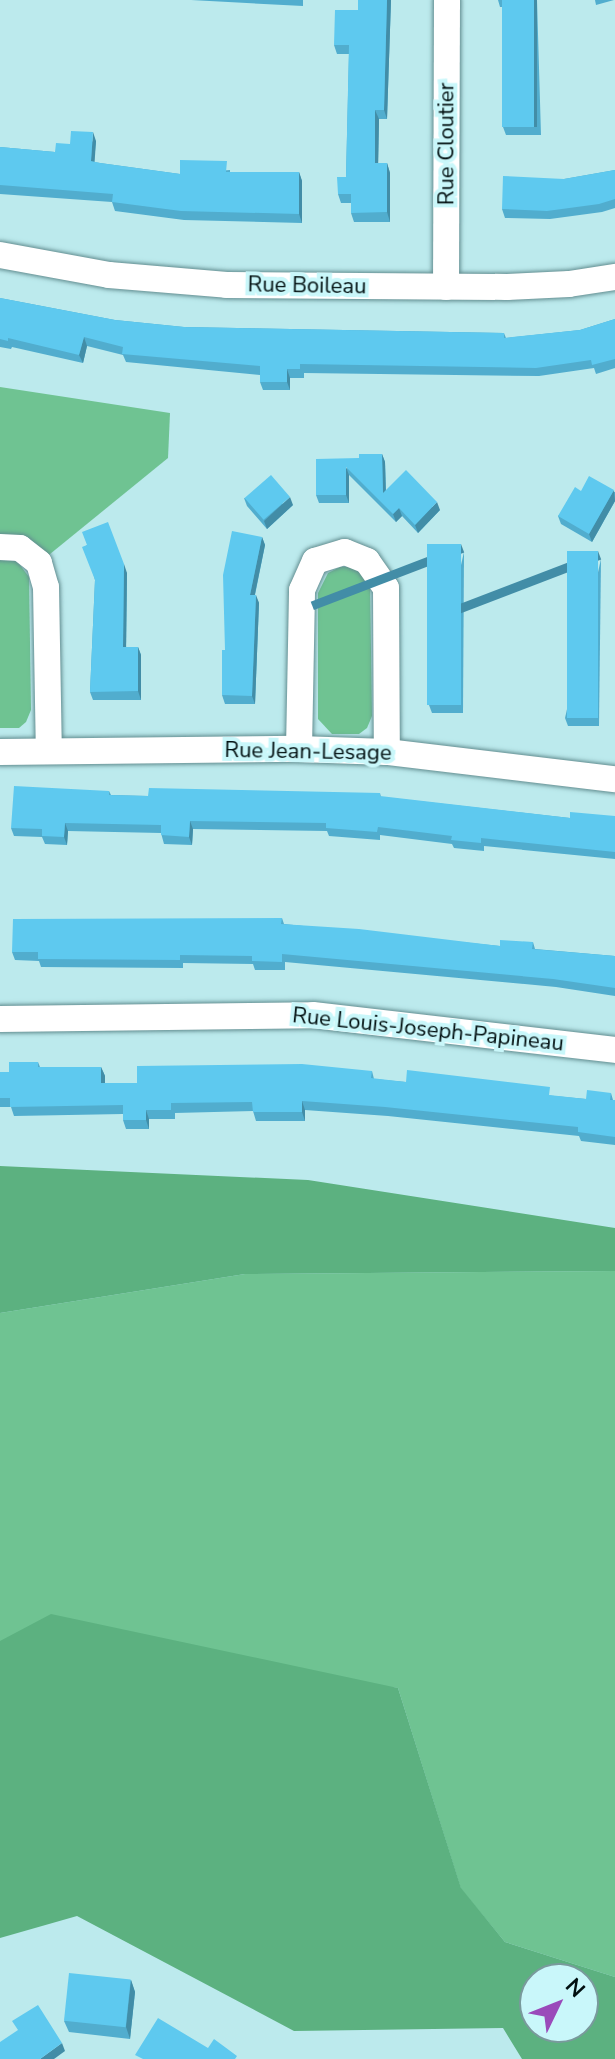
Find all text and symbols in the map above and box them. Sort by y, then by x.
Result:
street label: Rue Cloutier [434,83,460,205]
street label: Rue Boileau [247,272,367,300]
street label: Rue Jean-Lesage [224,737,392,767]
street label: Rue Louis-Joseph-Papineau [291,1003,565,1057]
north arrow [519,1963,599,2043]
text: N [559,1972,592,2004]

